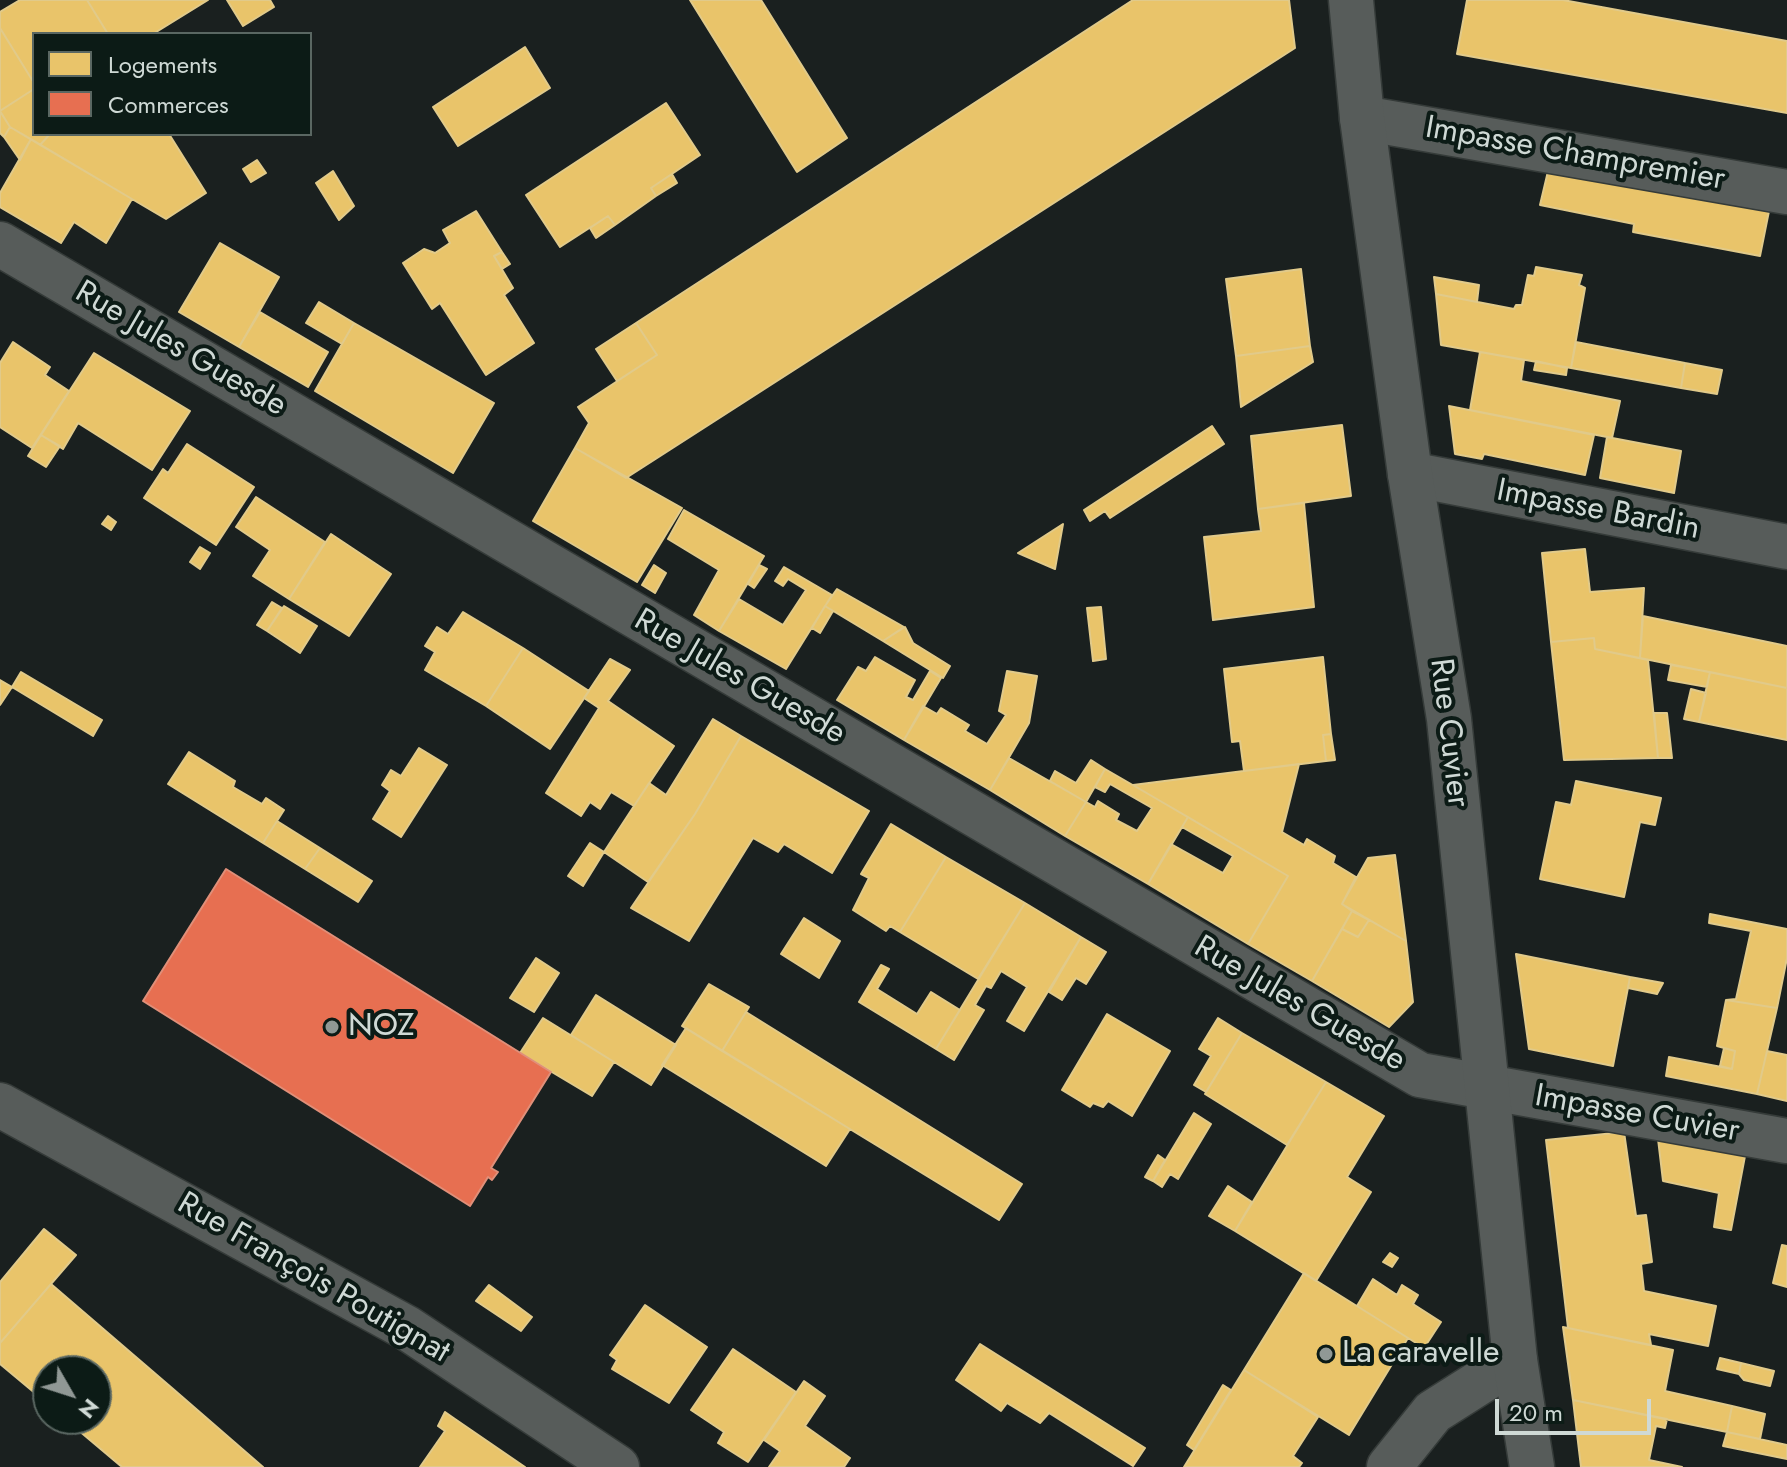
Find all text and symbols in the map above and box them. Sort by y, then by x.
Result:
legend [32,32,312,136]
text: Logements [108,47,217,82]
text: Commerces [108,87,229,122]
street label: Impasse Champremier [1422,110,1728,200]
street label: Rue Jules Guesde [68,274,292,426]
street label: Impasse Bardin [1493,473,1703,549]
street label: Rue Jules Guesde [627,602,851,754]
street label: Rue Cuvier [1420,657,1476,809]
street label: Rue Jules Guesde [1187,929,1411,1081]
place label: NOZ [348,1008,415,1046]
marker: NOZ [323,1018,341,1036]
street label: Impasse Cuvier [1532,1078,1742,1152]
street label: Rue François Poutignat [170,1185,456,1373]
place label: La caravelle [1342,1335,1500,1373]
marker: La caravelle [1317,1345,1335,1363]
north arrow [32,1355,112,1435]
scale bar [1499,1383,1655,1433]
text: N [71,1392,107,1426]
text: 20 m [1509,1395,1563,1430]

